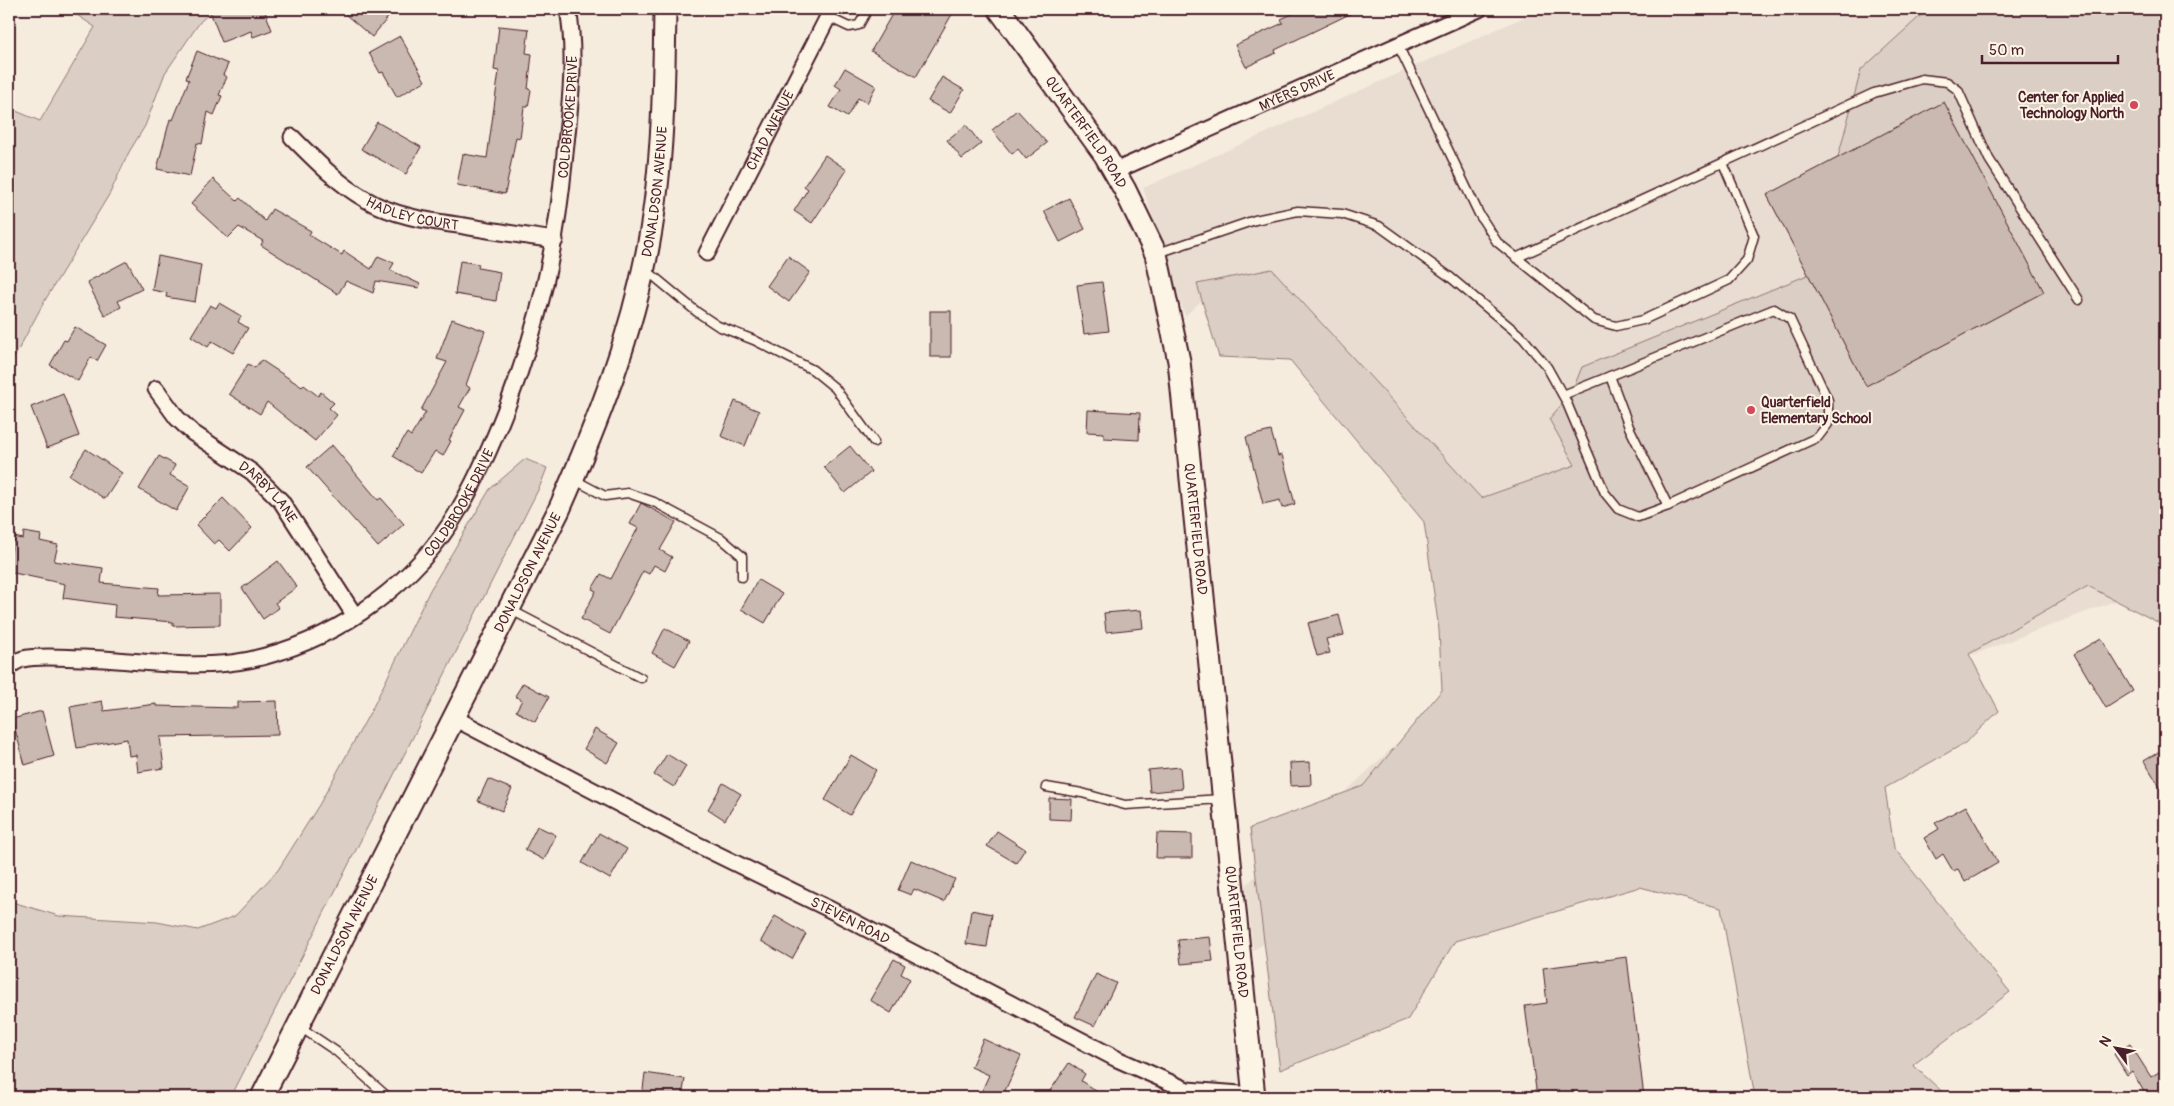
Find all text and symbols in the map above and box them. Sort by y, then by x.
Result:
scale bar [1982,32,2118,64]
text: 50 m [1989,41,2024,60]
street label: COLDBROOKE DRIVE [554,56,581,179]
street label: MYERS DRIVE [1256,66,1337,114]
street label: QUARTERFIELD ROAD [1042,73,1131,191]
street label: CHAD AVENUE [742,87,797,173]
place label: Center for Applied Technology North [2018,89,2124,122]
marker: Center for Applied Technology North [2128,99,2140,111]
street label: DONALDSON AVENUE [638,126,670,259]
street label: HADLEY COURT [363,193,460,234]
place label: Quarterfield Elementary School [1761,394,1872,427]
marker: Quarterfield Elementary School [1745,404,1757,416]
street label: COLDBROOKE DRIVE [420,446,497,560]
street label: DARBY LANE [236,457,301,526]
street label: QUARTERFIELD ROAD [1181,462,1211,596]
street label: DONALDSON AVENUE [490,510,565,635]
street label: QUARTERFIELD ROAD [1222,865,1252,999]
street label: DONALDSON AVENUE [307,872,381,997]
street label: STEVEN ROAD [808,893,893,948]
north arrow [2092,1024,2142,1074]
text: N [2096,1033,2115,1050]

